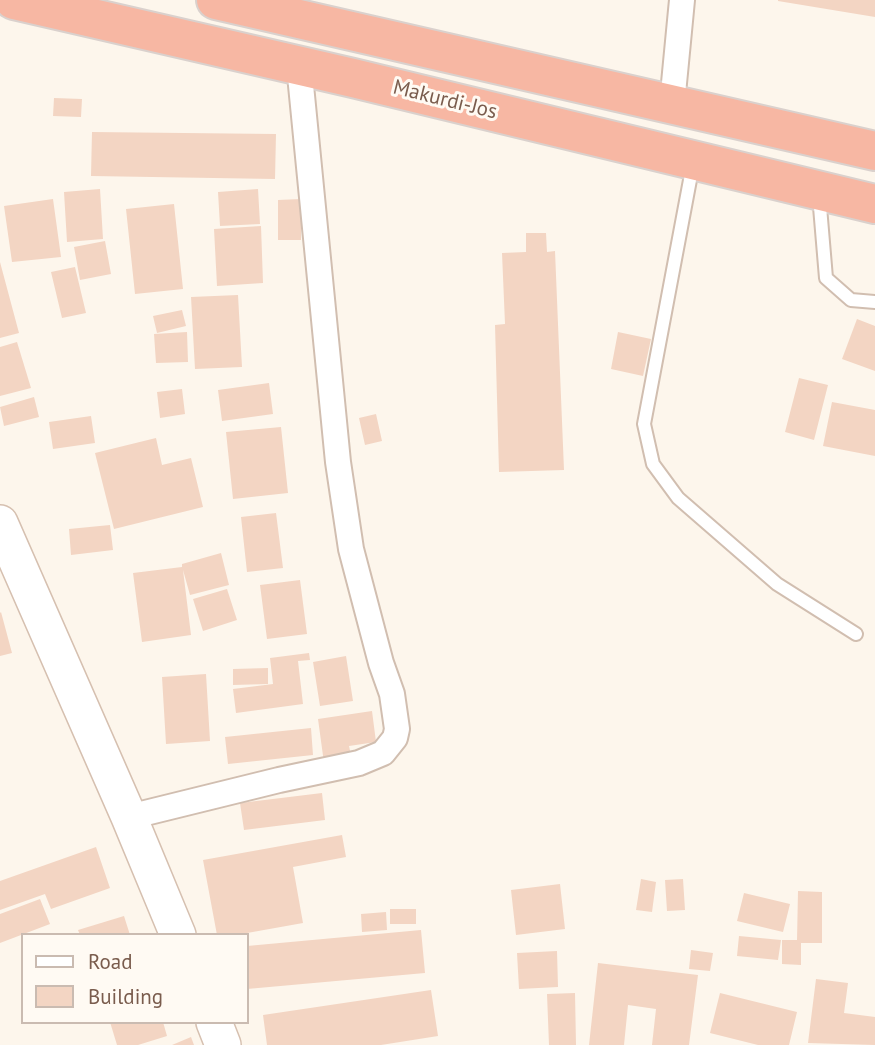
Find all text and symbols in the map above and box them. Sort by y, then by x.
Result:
street label: Makurdi-Jos [390,75,500,125]
legend [21,933,248,1024]
text: Road [88,948,132,975]
text: Building [88,983,163,1010]

